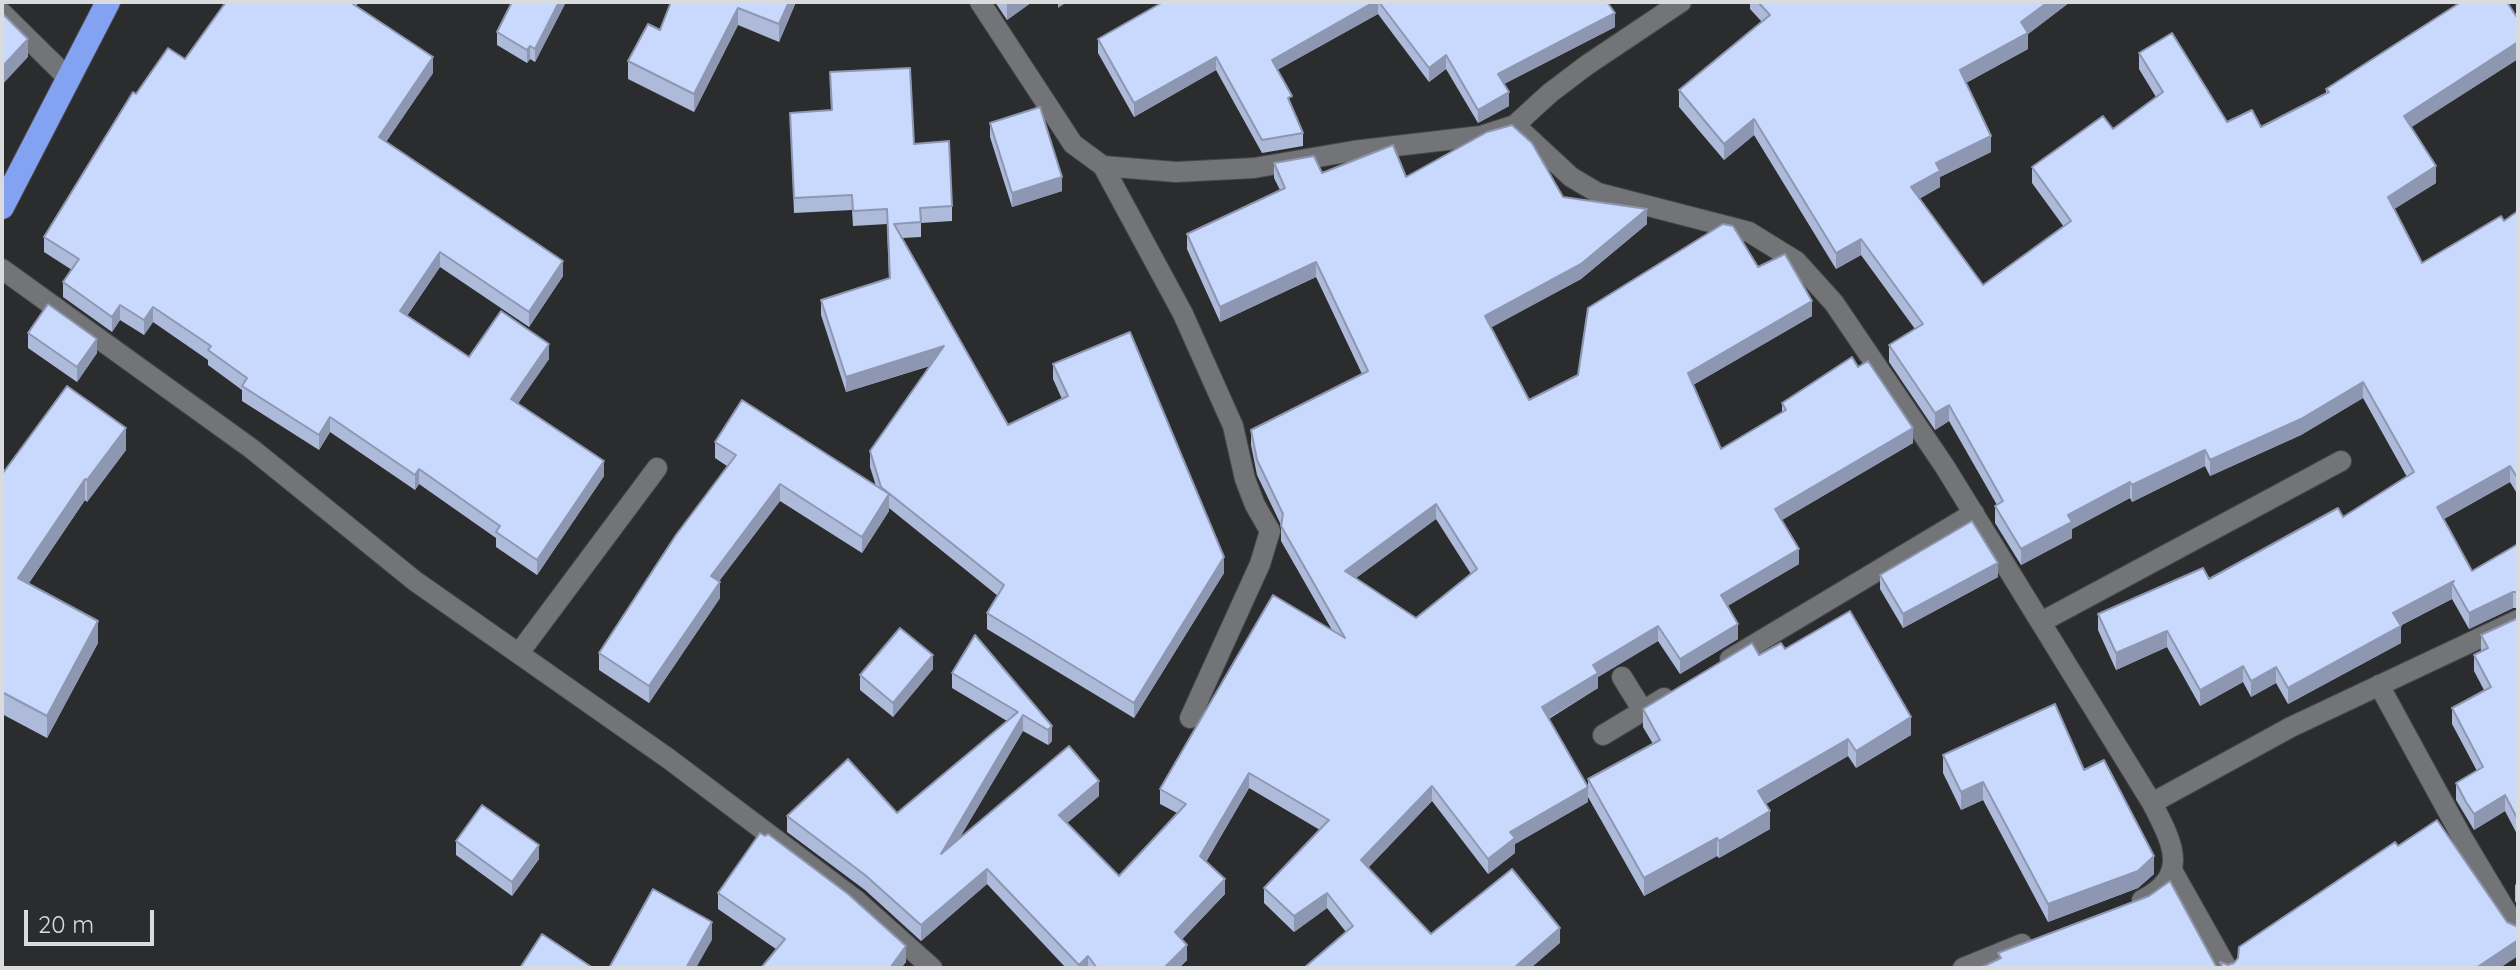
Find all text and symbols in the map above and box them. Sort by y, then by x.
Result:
scale bar [28,894,158,944]
text: 20 m [38,909,94,939]

